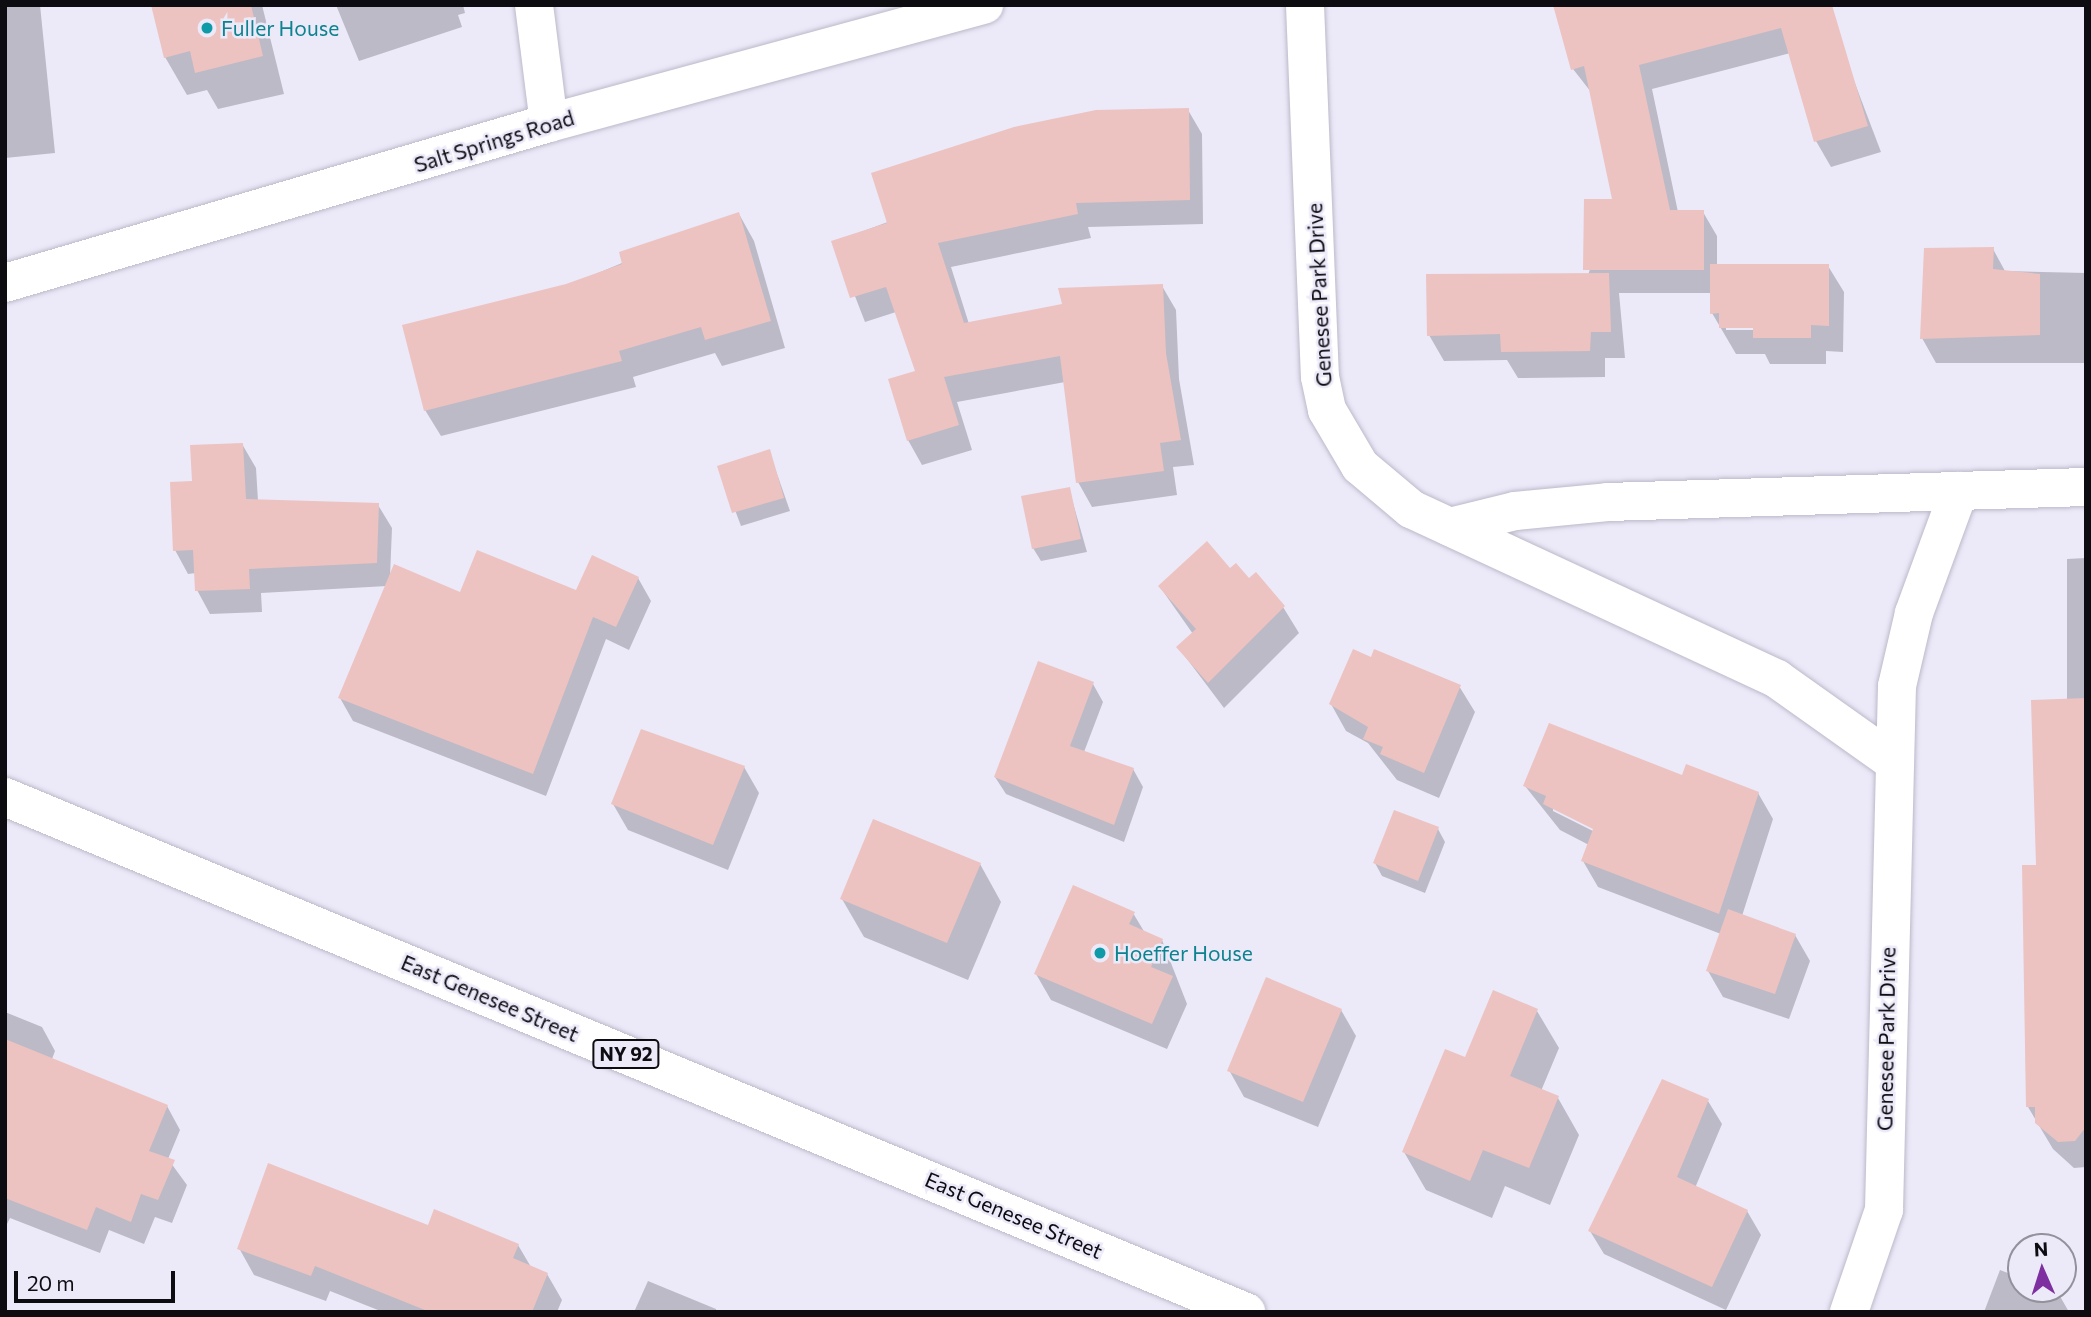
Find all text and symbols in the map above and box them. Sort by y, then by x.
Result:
place label: Fuller House [221,15,339,41]
marker: Fuller House [199,20,215,36]
street label: Salt Springs Road [411,105,577,177]
street label: Genesee Park Drive [1302,202,1336,388]
place label: Hoeffer House [1114,940,1253,966]
marker: Hoeffer House [1092,945,1108,961]
street label: Genesee Park Drive [1872,947,1900,1131]
street label: East Genesee Street [398,949,582,1047]
road number: NY 92 [591,1038,661,1070]
street label: East Genesee Street [922,1166,1106,1264]
north arrow [2007,1233,2077,1303]
text: N [2033,1237,2049,1260]
scale bar [18,1258,178,1302]
text: 20 m [27,1270,75,1295]

